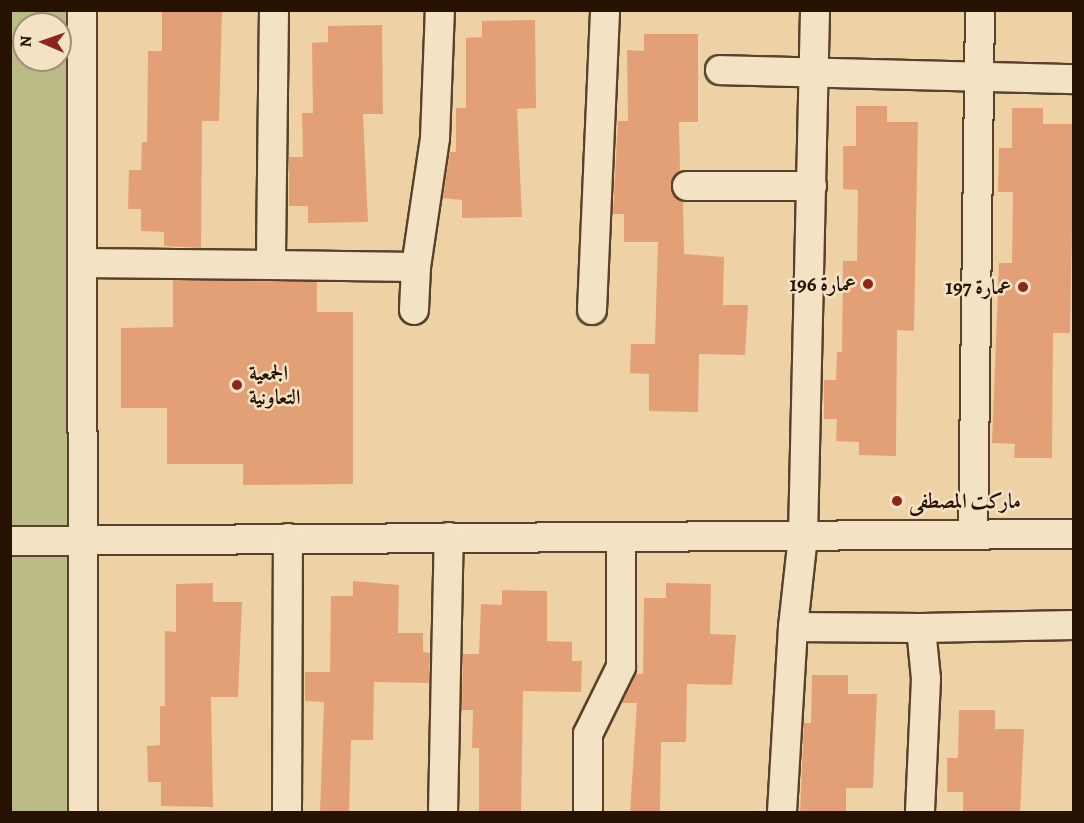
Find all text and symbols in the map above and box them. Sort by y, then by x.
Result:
north arrow [12,12,72,72]
text: N [15,35,37,48]
place label: عمارة 196 [790,271,856,297]
place label: عمارة 197 [945,274,1011,300]
marker: عمارة 196 [861,277,875,291]
marker: عمارة 197 [1016,280,1030,294]
place label: الجمعية التعاونية [249,360,300,410]
marker: الجمعية التعاونية [230,378,244,392]
place label: ماركت المصطفى [909,488,1021,514]
marker: ماركت المصطفى [890,494,904,508]

